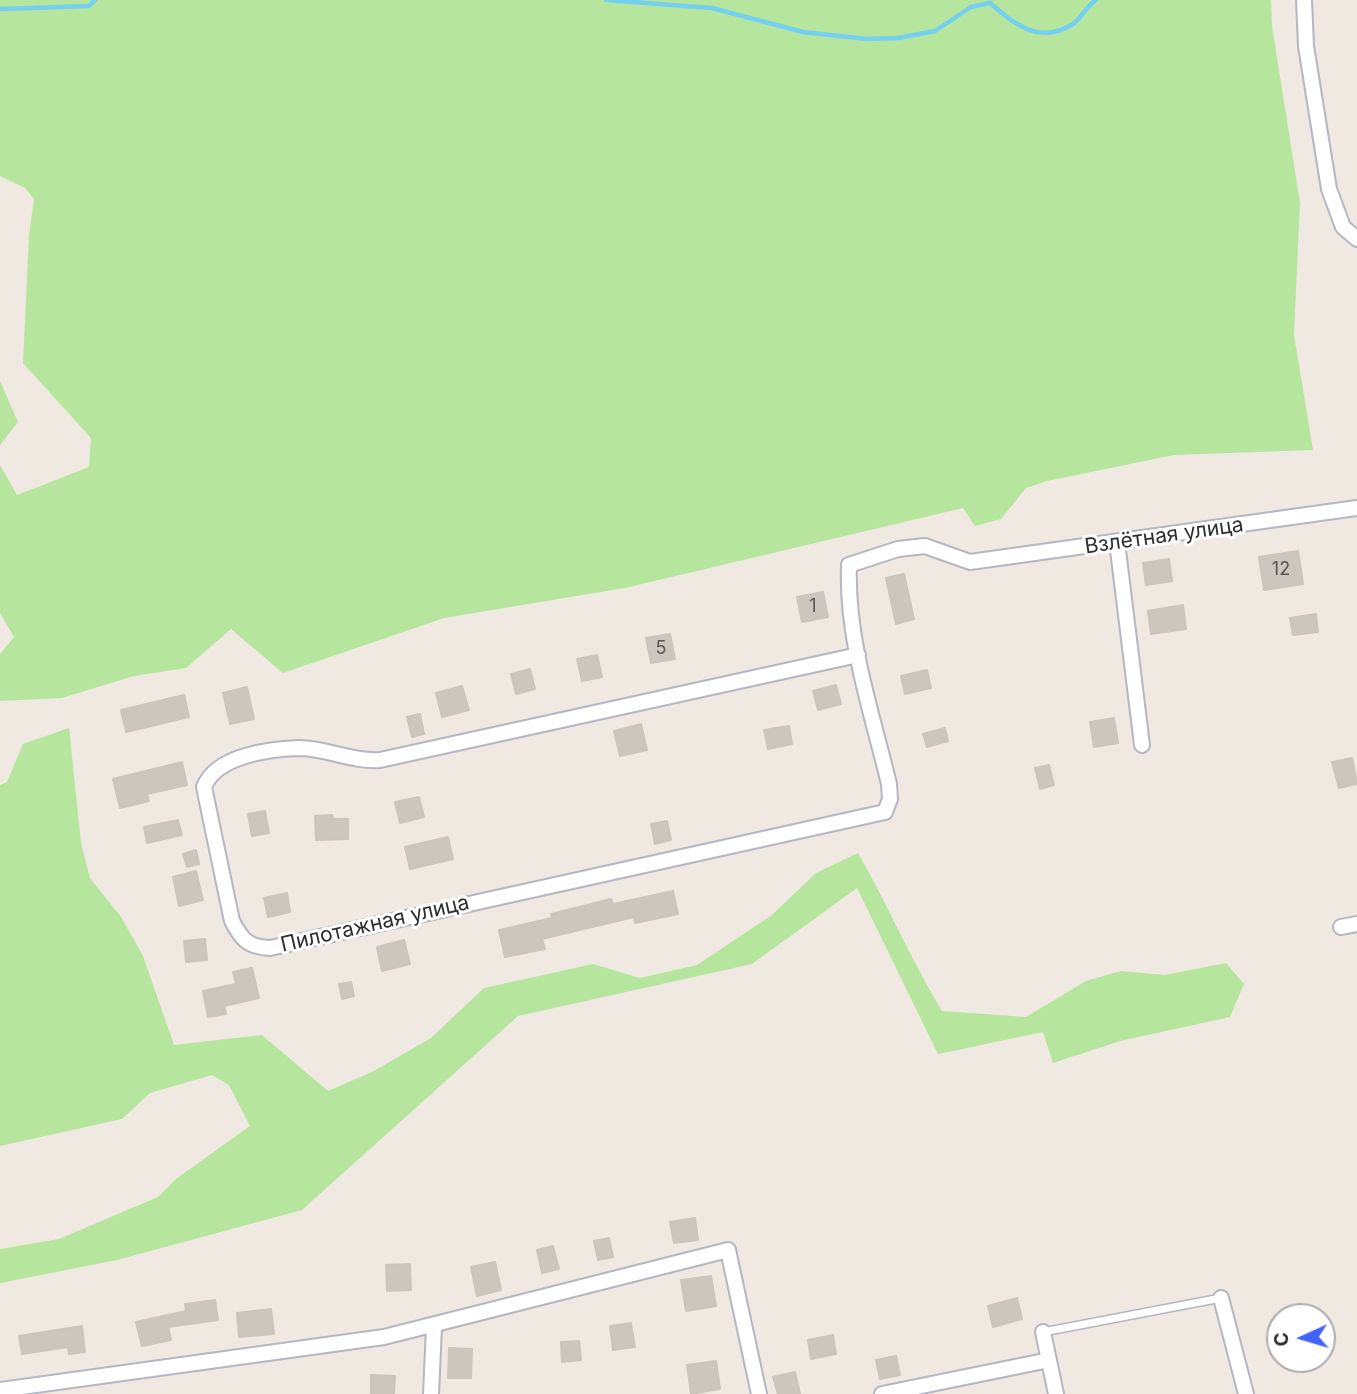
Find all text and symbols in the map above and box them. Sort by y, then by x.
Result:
street label: Взлётная улица [1083,512,1245,560]
house number: 12 [1272,559,1290,581]
house number: 1 [809,596,817,618]
house number: 5 [656,638,666,660]
street label: Пилотажная улица [278,890,472,958]
north arrow [1266,1303,1336,1373]
text: С [1270,1332,1294,1347]

